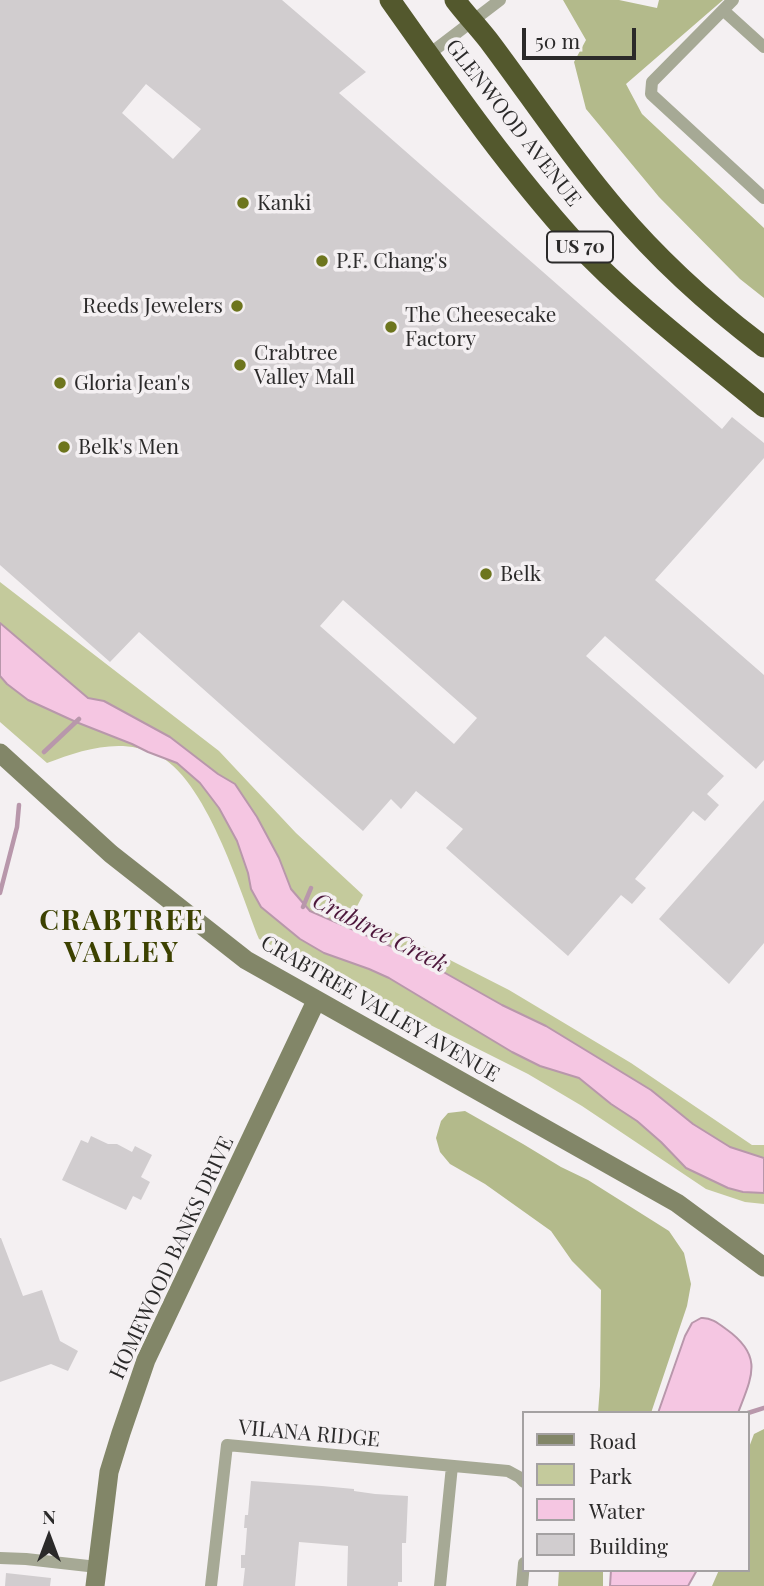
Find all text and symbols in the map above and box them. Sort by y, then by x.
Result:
scale bar [526,14,640,58]
text: 50 m [535,26,580,54]
street label: GLENWOOD AVENUE [440,35,586,211]
place label: Kanki [257,190,311,216]
marker: Kanki [235,195,251,211]
road number: US 70 [547,232,613,262]
place label: P.F. Chang's [336,248,447,274]
marker: P.F. Chang's [314,253,330,269]
place label: Reeds Jewelers [83,293,223,319]
marker: Reeds Jewelers [229,298,245,314]
place label: The Cheesecake Factory [405,302,556,352]
marker: The Cheesecake Factory [383,319,399,335]
place label: Crabtree Valley Mall [254,340,355,390]
marker: Crabtree Valley Mall [232,357,248,373]
place label: Gloria Jean's [74,370,190,396]
marker: Gloria Jean's [52,375,68,391]
place label: Belk's Men [78,434,179,460]
marker: Belk's Men [56,439,72,455]
place label: Belk [500,561,541,587]
marker: Belk [478,566,494,582]
water label: Crabtree Creek [308,887,452,979]
district label: CRABTREE VALLEY [40,904,204,970]
street label: CRABTREE VALLEY AVENUE [256,930,504,1088]
street label: HOMEWOOD BANKS DRIVE [105,1133,239,1383]
legend [522,1411,750,1572]
street label: VILANA RIDGE [237,1415,381,1453]
text: Road [589,1426,637,1454]
text: Park [589,1461,632,1489]
text: Water [589,1496,645,1524]
north arrow [14,1502,84,1572]
text: N [42,1503,56,1529]
text: Building [589,1531,668,1559]

